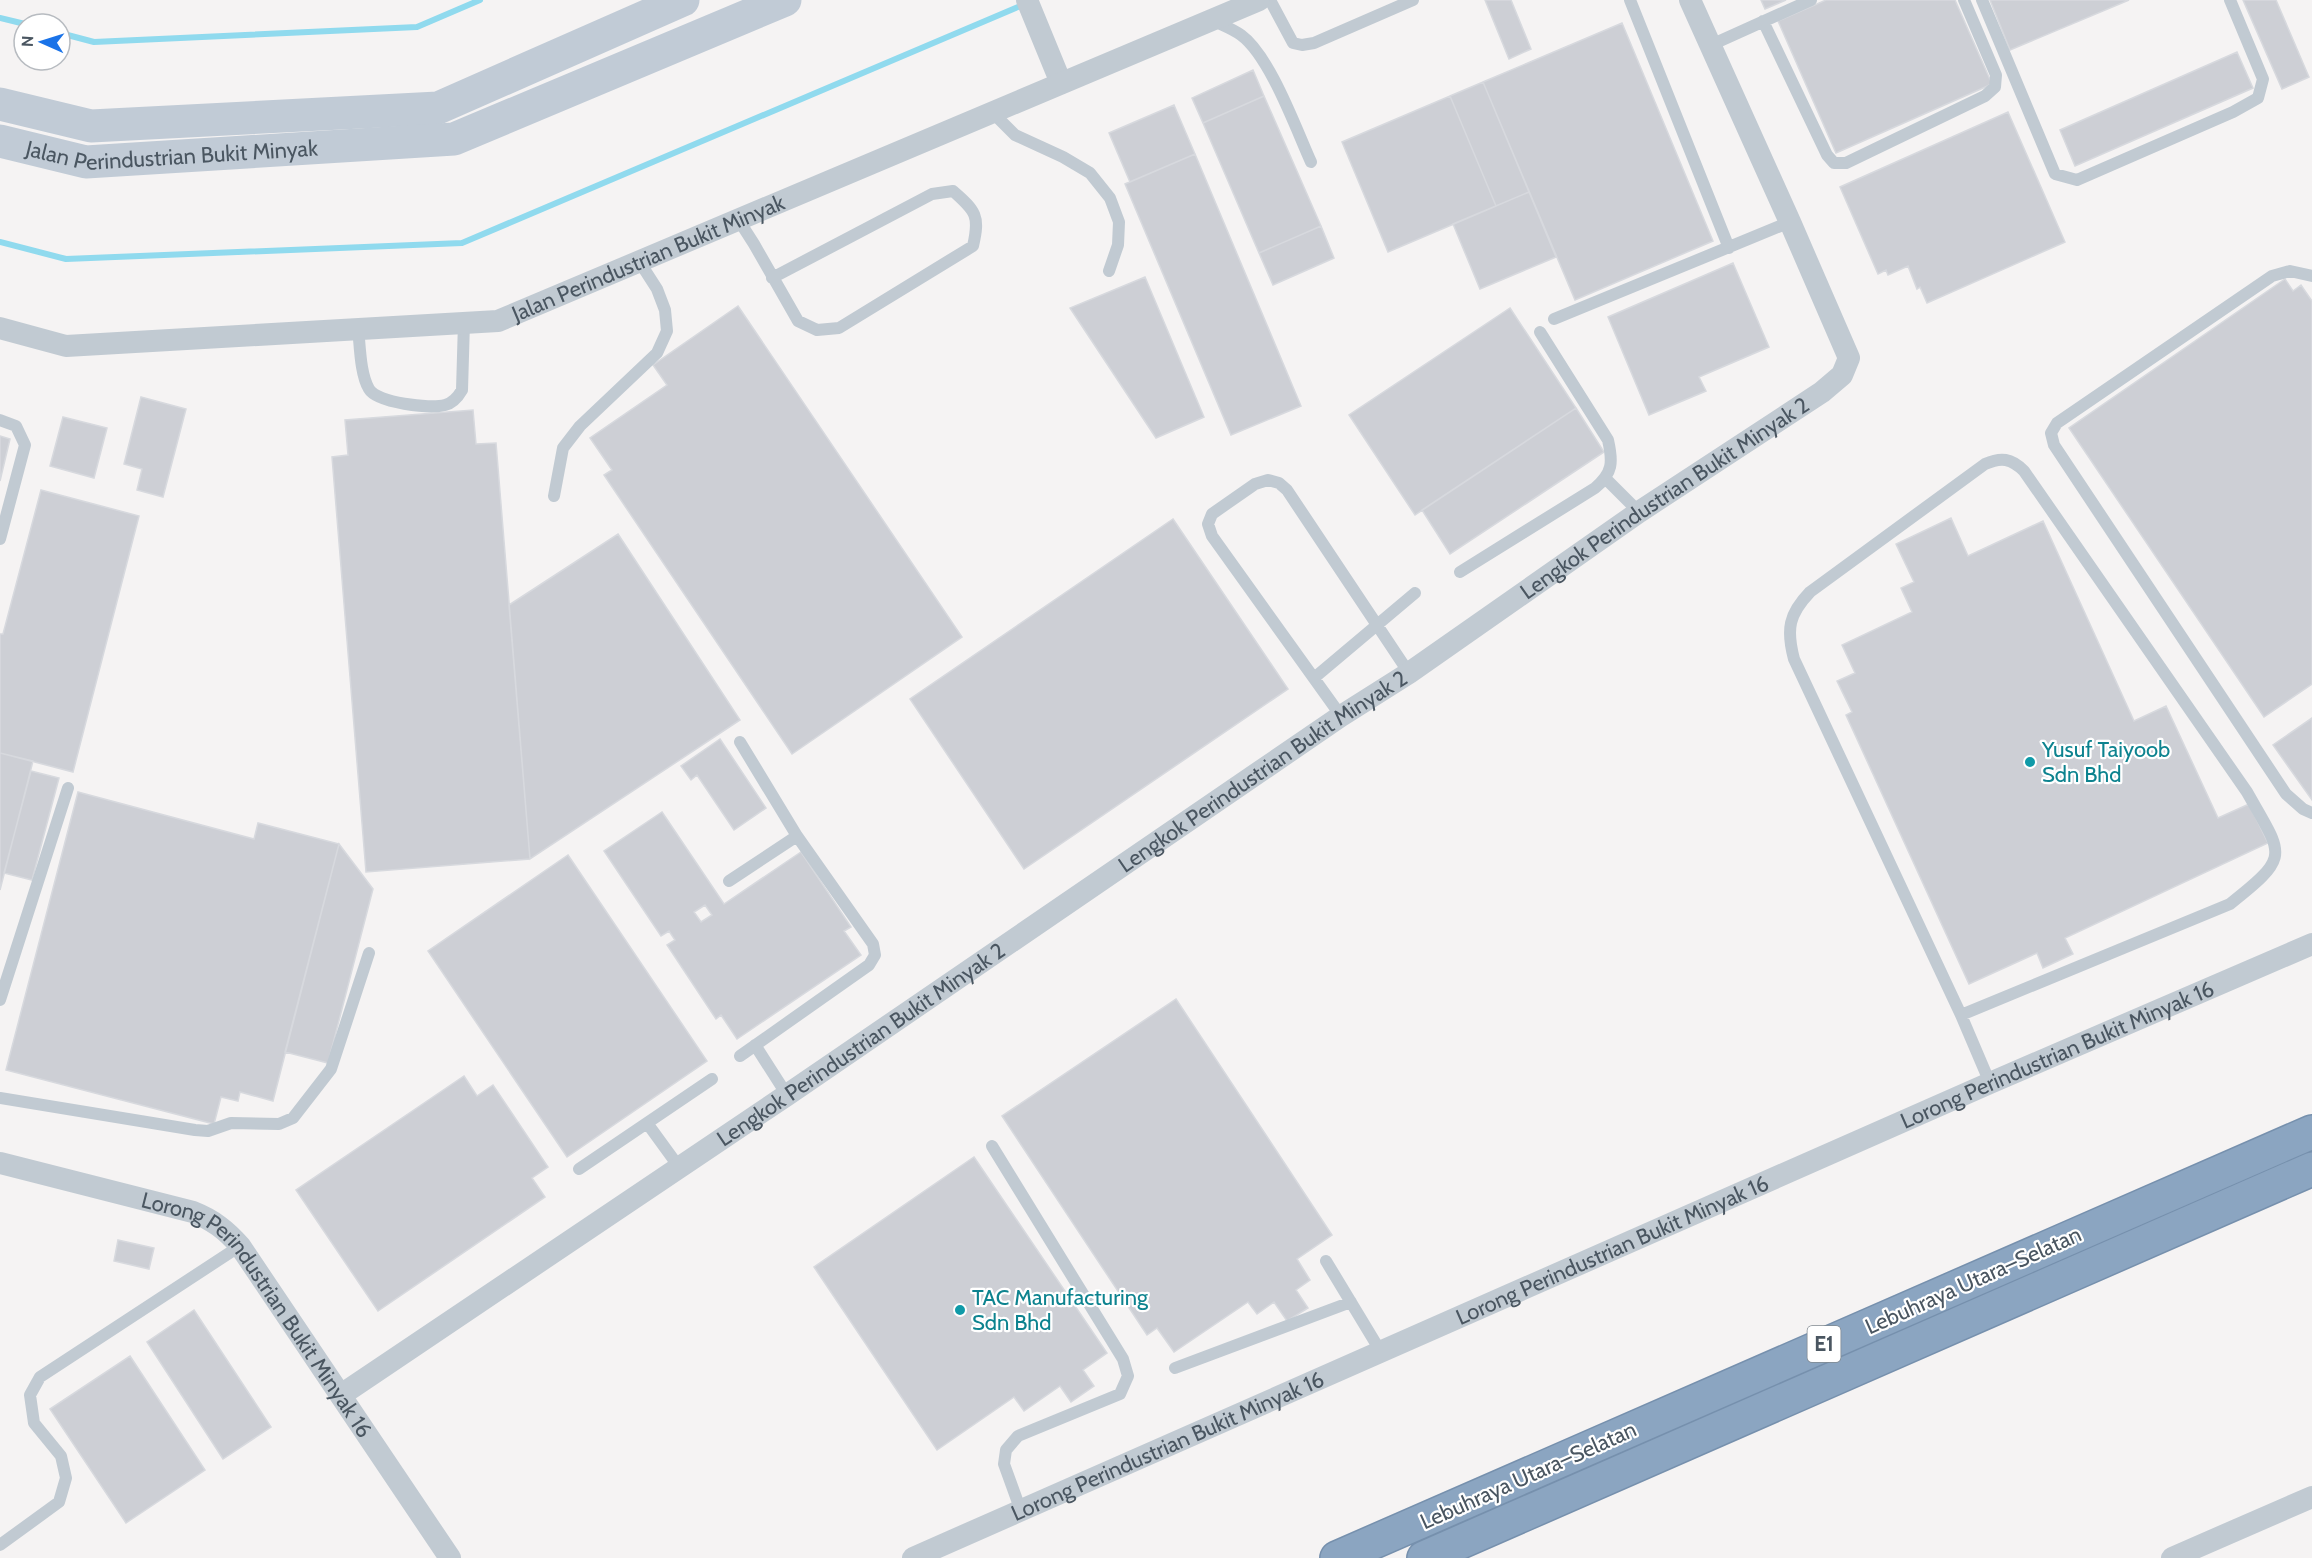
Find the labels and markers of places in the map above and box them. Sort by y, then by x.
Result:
place label: Yusuf Taiyoob Sdn Bhd [2041,736,2170,788]
marker: Yusuf Taiyoob Sdn Bhd [2023,755,2037,769]
place label: TAC Manufacturing Sdn Bhd [972,1284,1149,1336]
marker: TAC Manufacturing Sdn Bhd [953,1303,967,1317]

